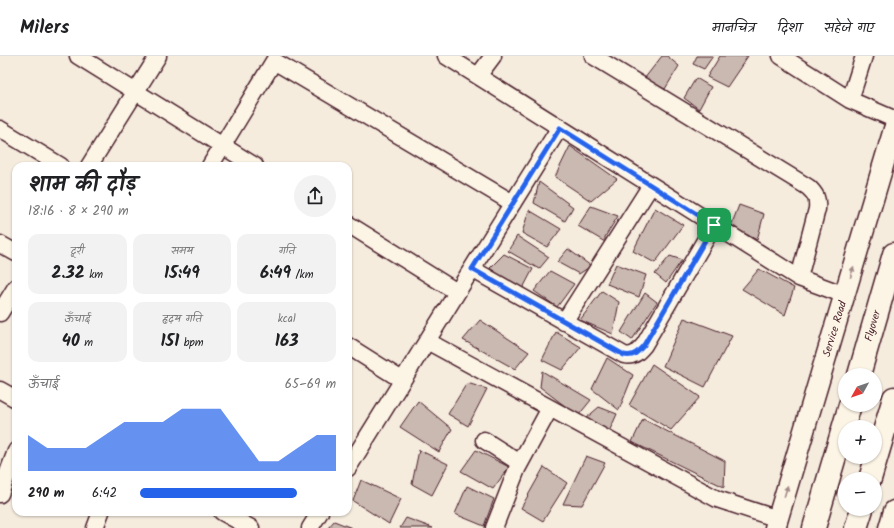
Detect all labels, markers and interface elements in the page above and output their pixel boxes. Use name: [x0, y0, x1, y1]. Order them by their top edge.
text: Milers: [20, 13, 69, 43]
text: मानचित्र: [712, 17, 755, 39]
text: दिशा: [777, 17, 802, 39]
text: सहेजे गए: [824, 17, 874, 39]
text: शाम की दौड़: [28, 168, 137, 203]
button: share: [294, 175, 336, 217]
text: 18:16 · 8 × 290 m: [28, 201, 128, 222]
pin: [697, 208, 731, 242]
icon: arrive: [703, 214, 725, 236]
text: दूरी: [71, 242, 84, 260]
text: समय: [171, 242, 193, 260]
text: गति: [278, 242, 295, 260]
text: 2.32: [52, 260, 85, 287]
text: 15:49: [164, 260, 200, 287]
text: 6:49: [260, 260, 291, 287]
text: km: [85, 266, 103, 284]
text: /km: [291, 266, 313, 284]
one-way arrow: [849, 266, 855, 278]
street label: Service Road: [818, 298, 852, 359]
street label: Flyover: [860, 307, 886, 344]
text: ऊँचाई: [64, 310, 90, 328]
text: हृदय गति: [162, 310, 202, 328]
text: kcal: [278, 310, 296, 328]
text: 40: [62, 328, 80, 355]
text: 151: [160, 328, 179, 355]
text: 163: [275, 328, 298, 355]
text: m: [80, 334, 93, 352]
text: bpm: [179, 334, 204, 352]
north arrow: [838, 368, 882, 412]
map controls: [838, 368, 882, 516]
text: ऊँचाई: [28, 374, 59, 395]
text: 65–69 m: [285, 374, 336, 395]
button: +: [838, 420, 882, 464]
button: −: [838, 472, 882, 516]
text: 290 m: [28, 483, 64, 504]
text: 6:42: [92, 483, 117, 504]
one-way arrow: [783, 484, 789, 496]

